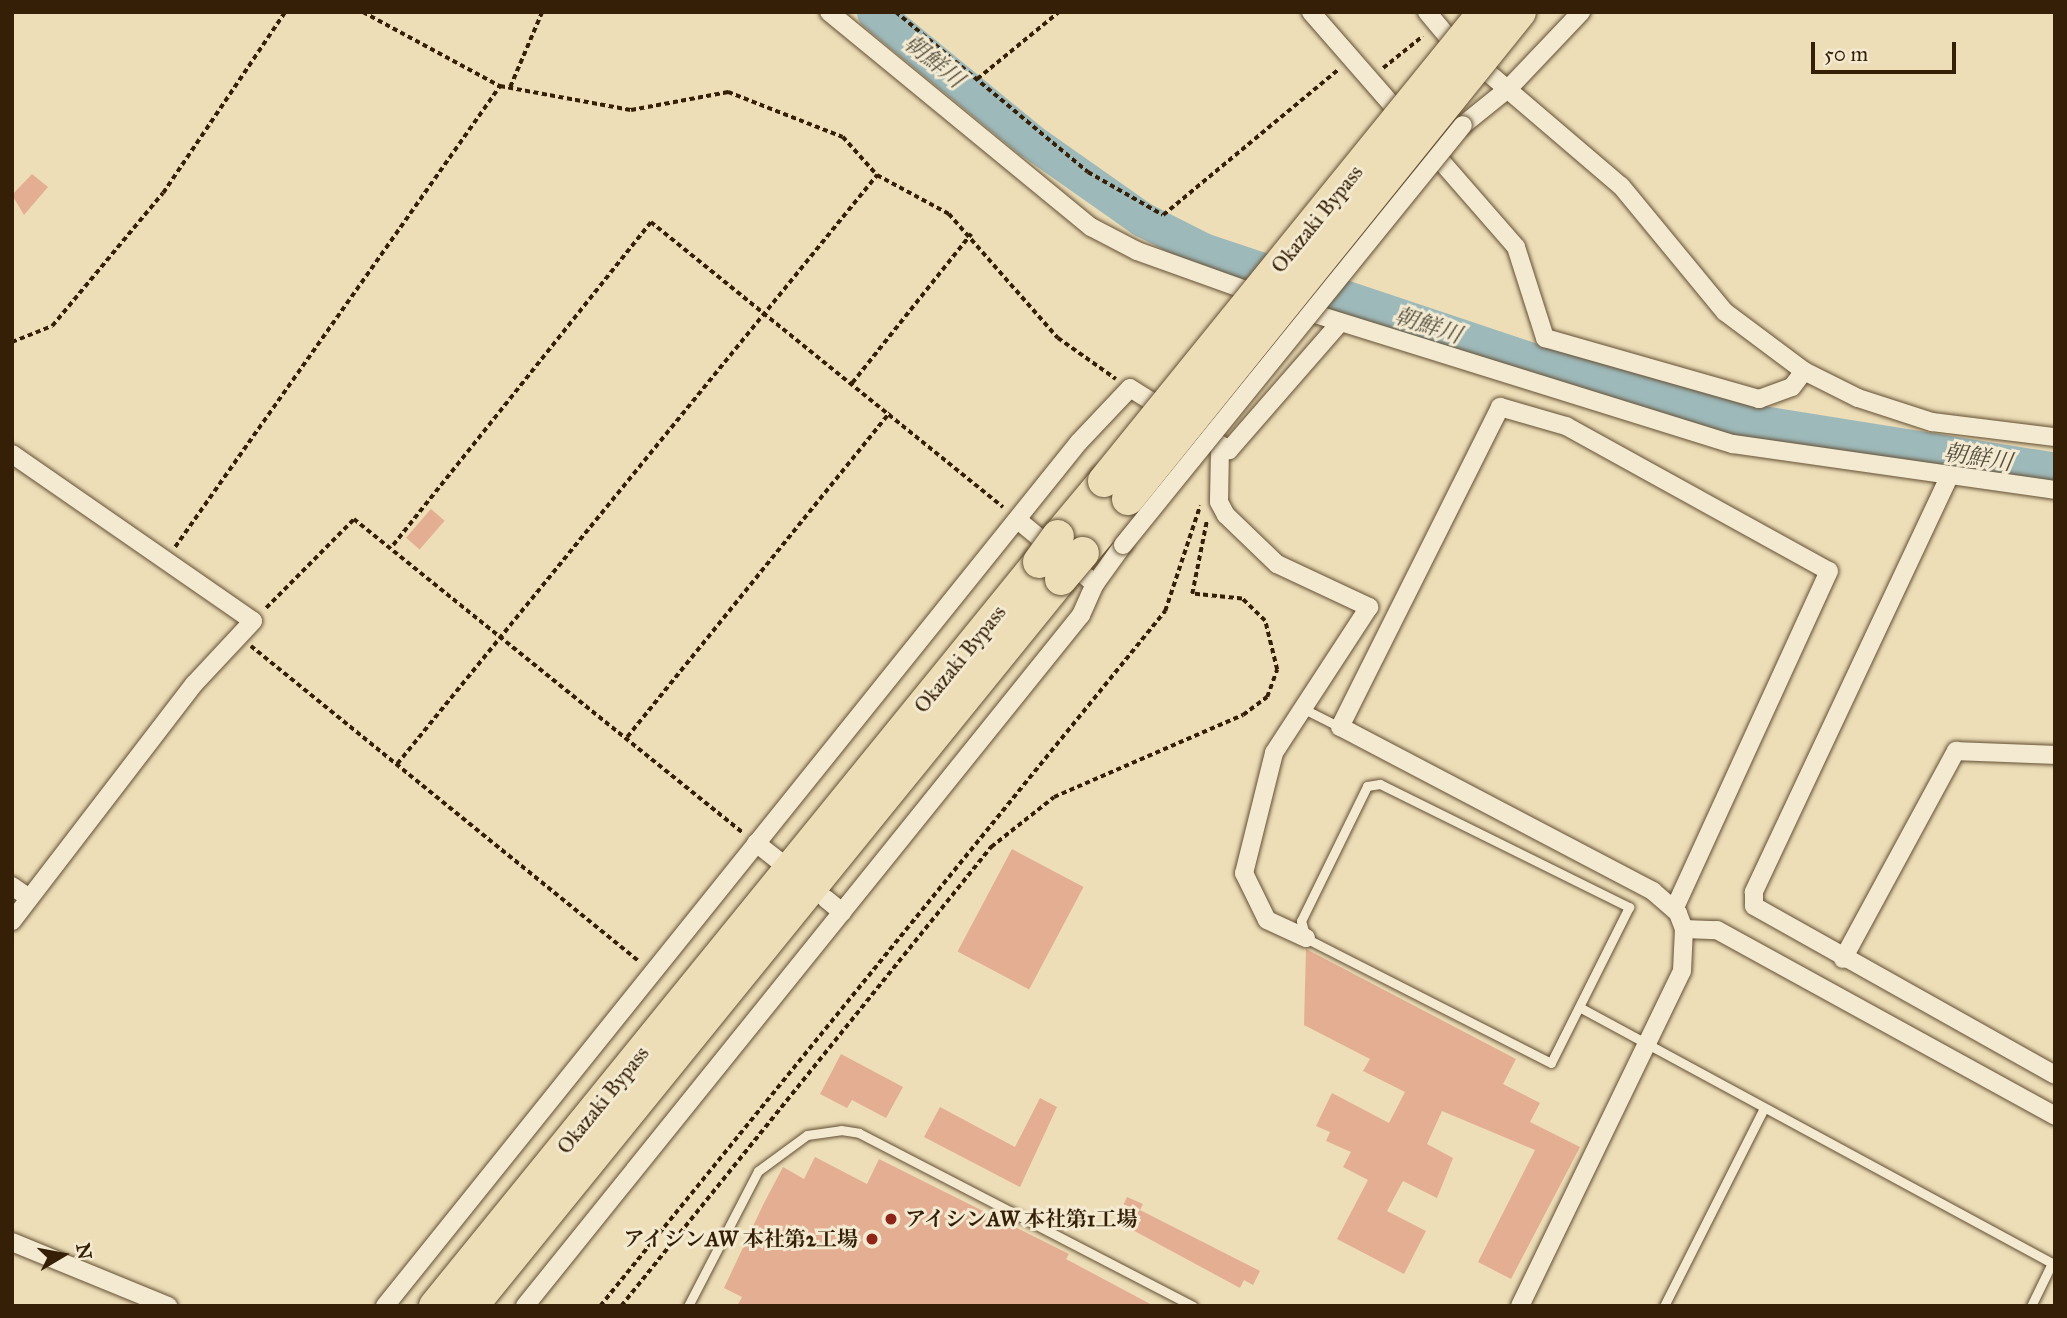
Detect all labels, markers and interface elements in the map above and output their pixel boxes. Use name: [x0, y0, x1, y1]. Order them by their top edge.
scale bar: [1815, 28, 1960, 72]
water label: 朝鮮川: [899, 29, 969, 93]
text: 50 m: [1824, 41, 1868, 67]
street label: Okazaki Bypass: [1266, 160, 1368, 278]
water label: 朝鮮川: [1391, 301, 1465, 349]
water label: 朝鮮川: [1942, 438, 2014, 476]
street label: Okazaki Bypass: [909, 600, 1011, 718]
street label: Okazaki Bypass: [552, 1041, 654, 1159]
place label: アイシンAW 本社第1工場: [905, 1206, 1140, 1232]
marker: アイシンAW 本社第1工場: [883, 1211, 899, 1227]
north arrow: [28, 1220, 98, 1290]
place label: アイシンAW 本社第2工場: [621, 1226, 858, 1252]
marker: アイシンAW 本社第2工場: [864, 1231, 880, 1247]
text: N: [71, 1241, 97, 1261]

